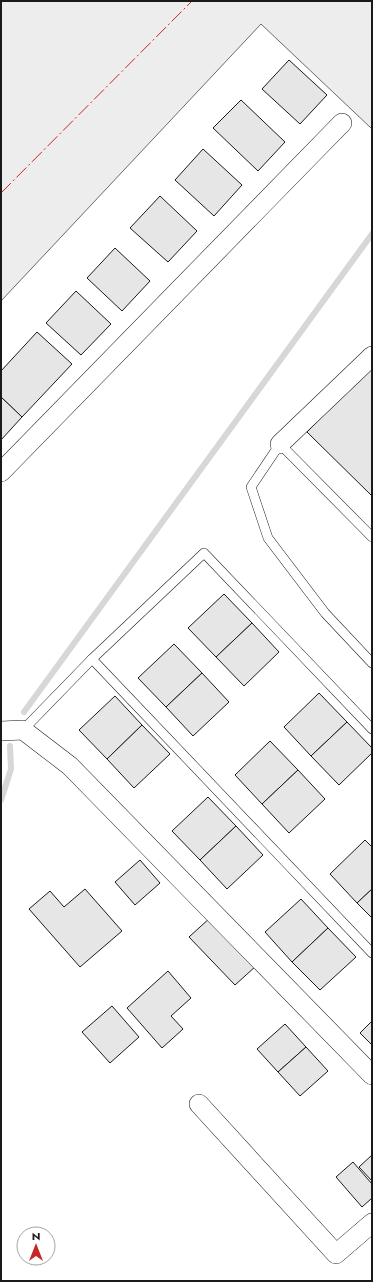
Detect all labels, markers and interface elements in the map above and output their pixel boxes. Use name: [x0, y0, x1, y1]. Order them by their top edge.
north arrow: [16, 1226, 56, 1266]
text: N: [32, 1228, 40, 1244]

